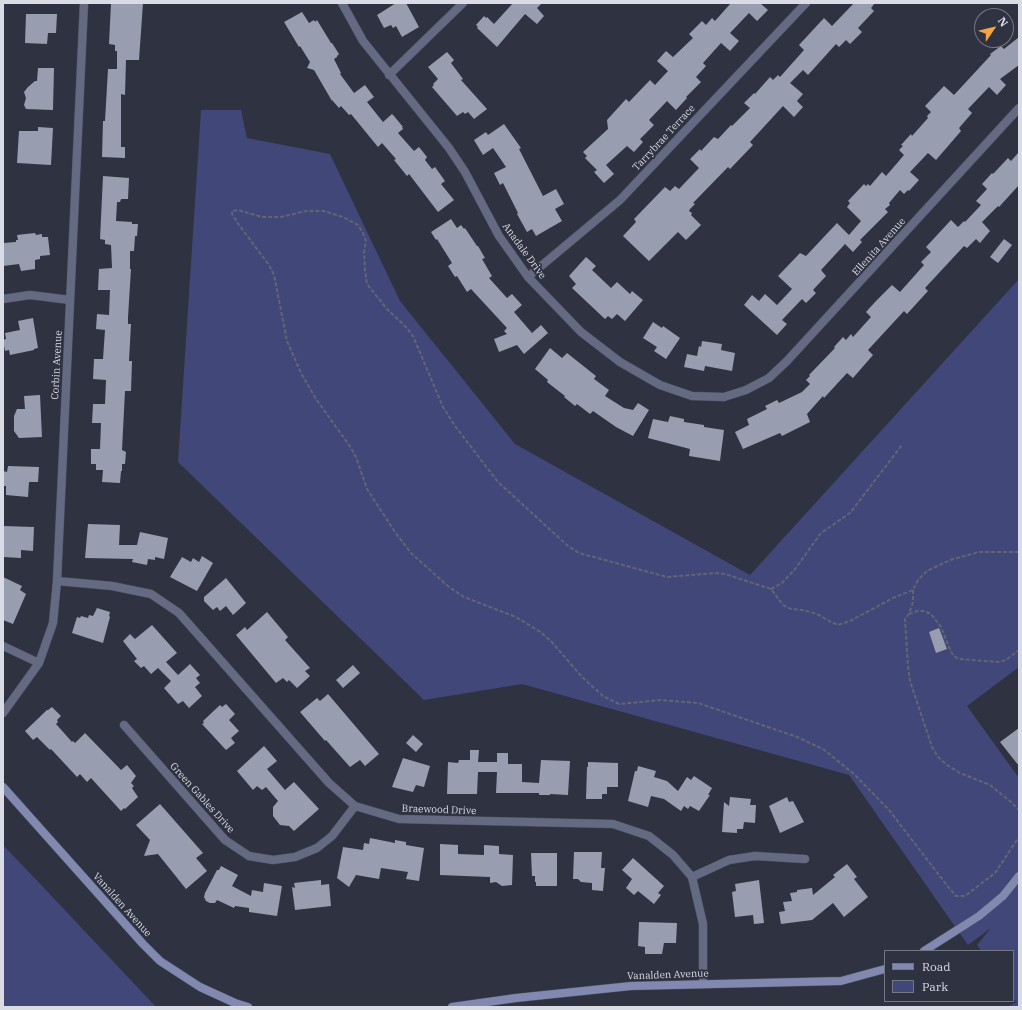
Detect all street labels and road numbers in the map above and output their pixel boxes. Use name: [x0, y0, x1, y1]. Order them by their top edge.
street label: Tarrybrae Terrace: [630, 103, 698, 173]
street label: Ellenita Avenue: [850, 216, 908, 278]
street label: Anadale Drive: [500, 221, 548, 281]
street label: Corbin Avenue: [49, 330, 65, 400]
street label: Green Gables Drive: [167, 760, 237, 836]
street label: Braewood Drive: [401, 803, 477, 817]
street label: Vanalden Avenue: [90, 871, 154, 939]
street label: Vanalden Avenue: [627, 968, 709, 982]

